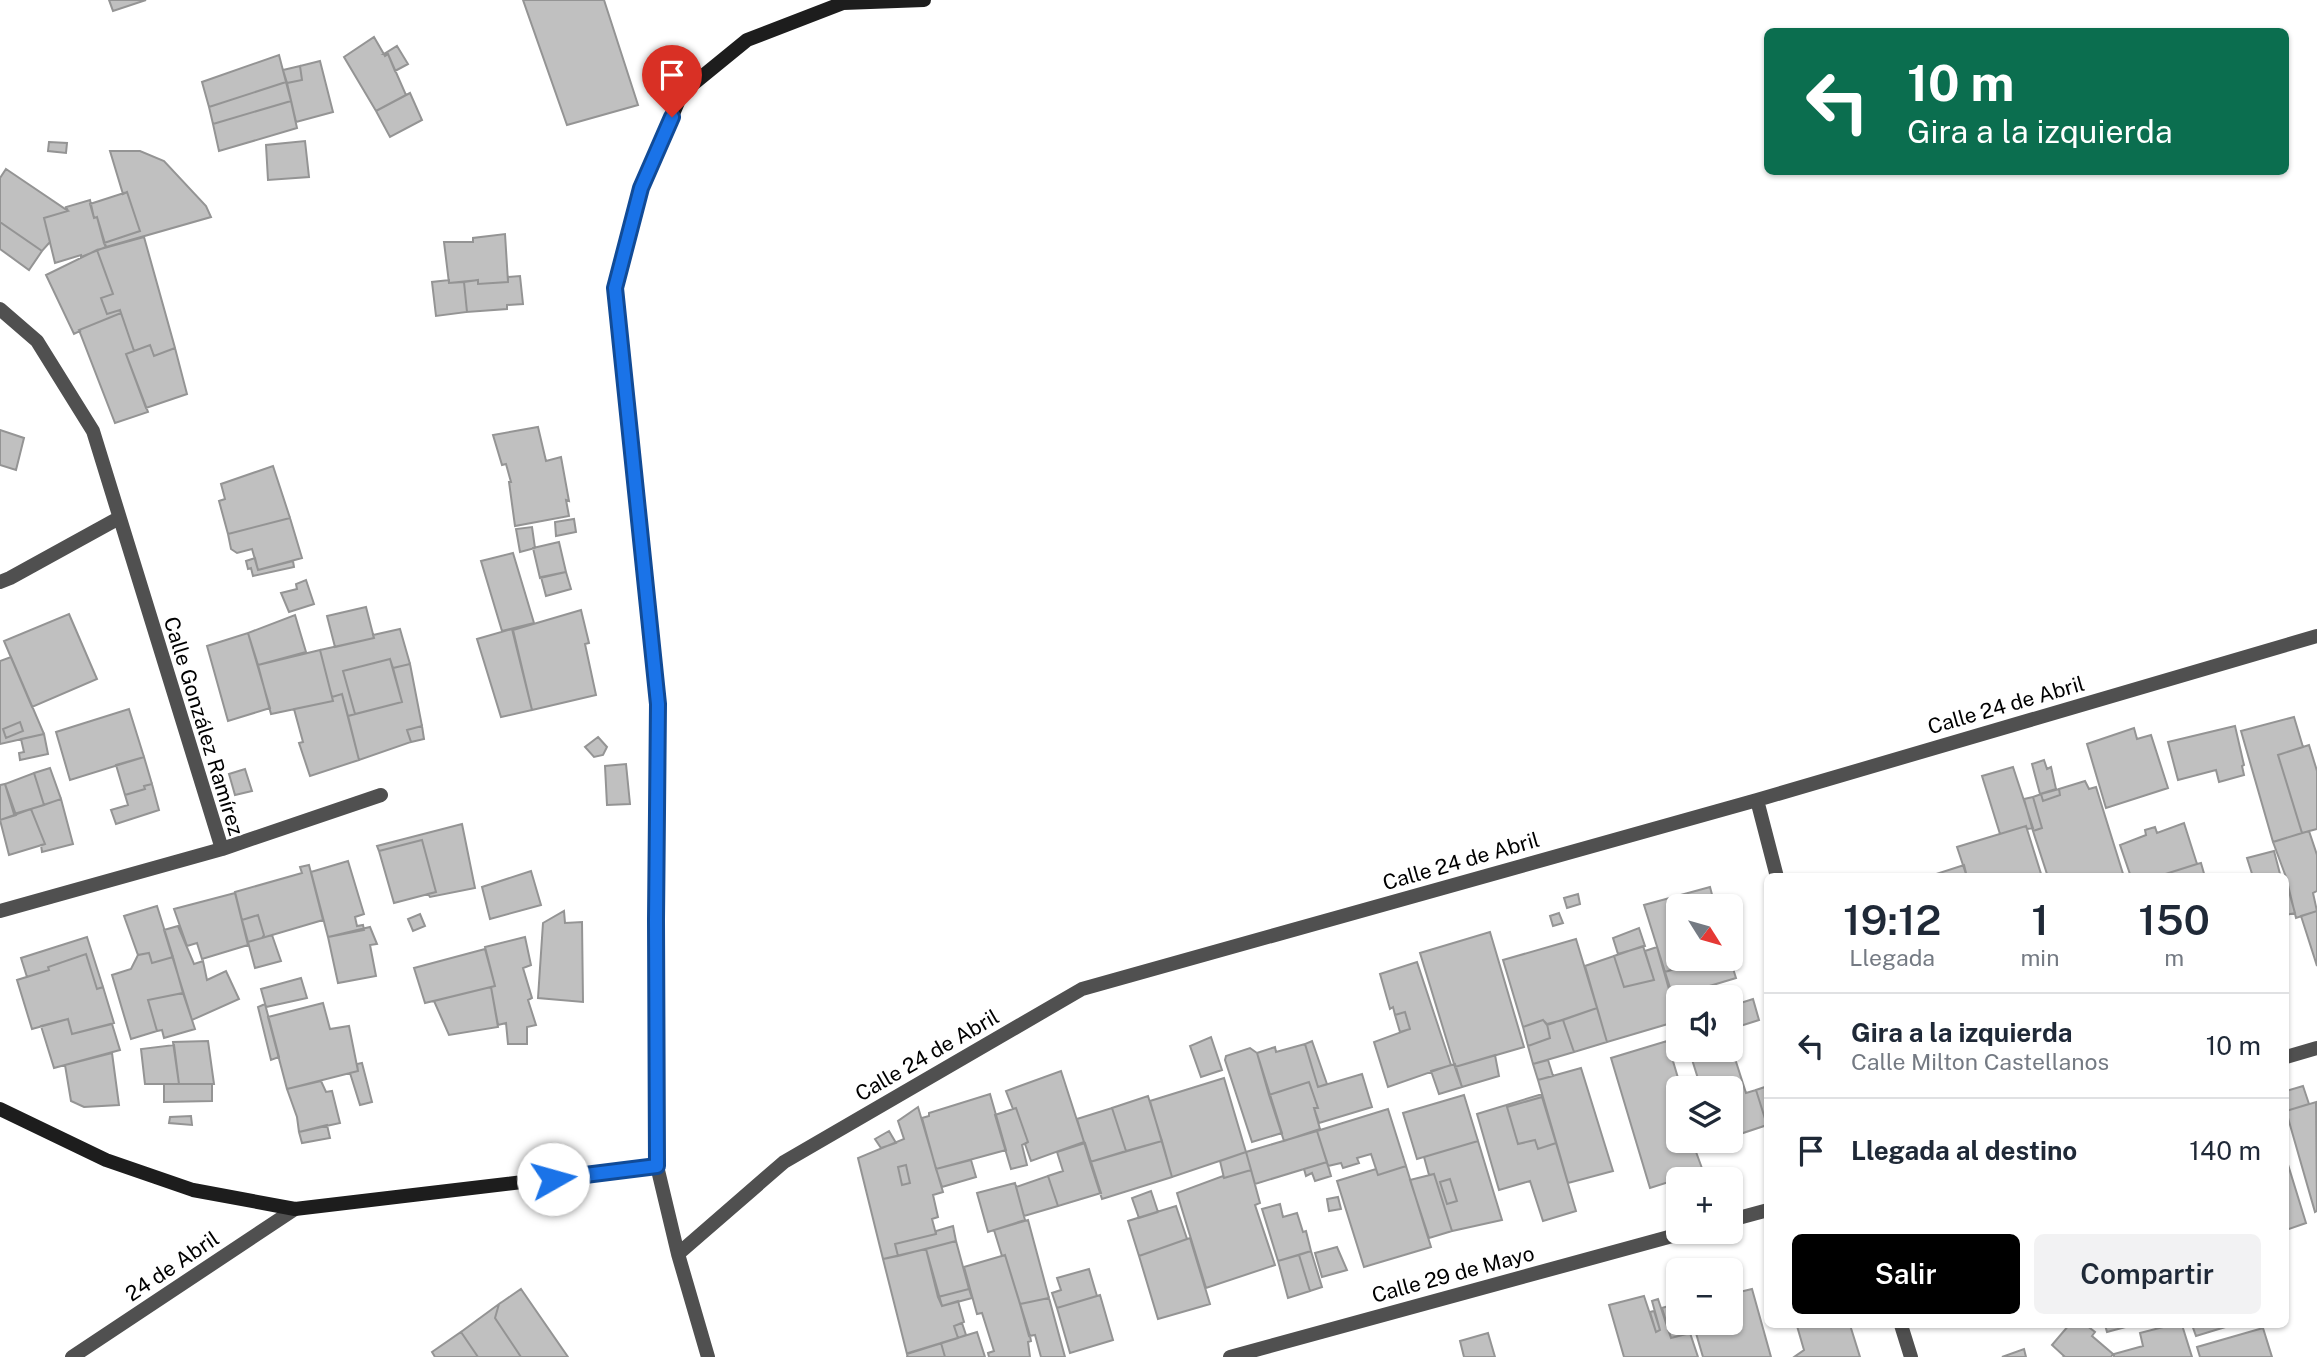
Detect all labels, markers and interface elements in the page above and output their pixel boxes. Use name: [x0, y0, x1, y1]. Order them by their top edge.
pin: [642, 45, 702, 117]
text: 10 m: [1907, 54, 2014, 112]
icon: arrive: [653, 56, 691, 94]
icon: left: [1792, 56, 1883, 147]
text: Gira a la izquierda: [1907, 113, 2173, 150]
street label: Calle González Ramírez: [159, 614, 249, 838]
street label: Calle 24 de Abril: [1925, 671, 2087, 739]
street label: Calle 24 de Abril: [1380, 827, 1542, 895]
north arrow: [1666, 894, 1743, 971]
map controls: [1666, 894, 1743, 1335]
text: 19:12: [1843, 895, 1942, 944]
text: 1: [2031, 895, 2049, 944]
text: 150: [2138, 895, 2210, 944]
text: Llegada: [1849, 944, 1935, 971]
text: min: [2020, 944, 2059, 971]
text: m: [2164, 944, 2184, 971]
button: sound: [1666, 985, 1743, 1062]
street label: Calle 24 de Abril: [851, 1004, 1003, 1106]
text: Gira a la izquierda: [1851, 1017, 2073, 1048]
icon: left: [1792, 1027, 1830, 1065]
text: 10 m: [2206, 1030, 2261, 1061]
text: Calle Milton Castellanos: [1851, 1048, 2109, 1075]
button: layers: [1666, 1076, 1743, 1153]
icon: arrive: [1792, 1132, 1830, 1170]
text: Llegada al destino: [1851, 1135, 2077, 1166]
text: 140 m: [2189, 1135, 2261, 1166]
position arrow: [516, 1142, 590, 1216]
button: +: [1666, 1167, 1743, 1244]
street label: 24 de Abril: [121, 1226, 223, 1306]
button: Salir: [1792, 1234, 2020, 1314]
button: Compartir: [2034, 1234, 2261, 1314]
street label: Calle 29 de Mayo: [1369, 1240, 1537, 1308]
button: −: [1666, 1258, 1743, 1335]

